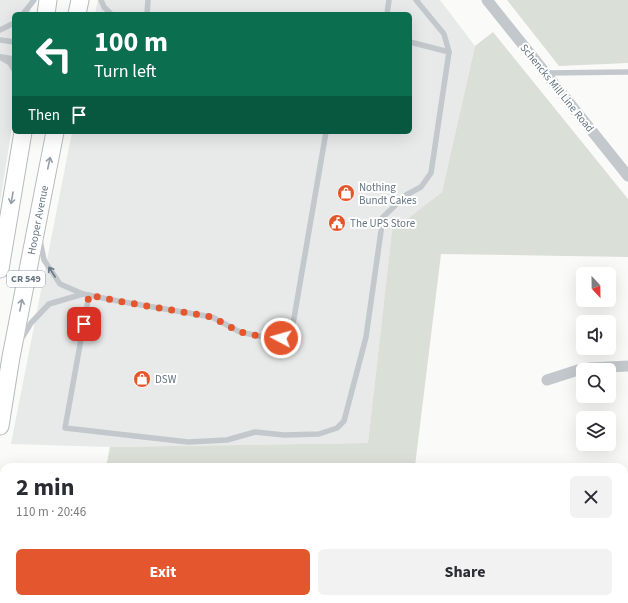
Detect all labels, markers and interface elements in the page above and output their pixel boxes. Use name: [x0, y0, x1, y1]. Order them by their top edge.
text: 100 m: [94, 22, 168, 62]
icon: left: [28, 28, 80, 80]
street label: Schencks Mill Line Road: [517, 41, 597, 135]
text: Turn left: [94, 59, 156, 84]
icon: arrive: [68, 104, 90, 126]
text: Then: [28, 105, 60, 126]
one-way arrow: [45, 157, 53, 170]
place label: Nothing Bundt Cakes: [359, 180, 417, 208]
street label: Hooper Avenue: [24, 183, 52, 256]
shop icon: Nothing Bundt Cakes: [336, 183, 356, 203]
one-way arrow: [8, 191, 16, 204]
public building icon: The UPS Store: [327, 213, 347, 233]
place label: The UPS Store: [350, 216, 416, 231]
one-way arrow: [48, 266, 56, 278]
north arrow: [576, 267, 616, 307]
map controls: [576, 267, 616, 451]
road number: CR 549: [7, 271, 45, 287]
one-way arrow: [17, 299, 25, 312]
pin: [67, 307, 101, 341]
icon: arrive: [73, 313, 95, 335]
button: sound: [576, 315, 616, 355]
position arrow: [260, 317, 302, 359]
button: search: [576, 363, 616, 403]
shop icon: DSW: [132, 369, 152, 389]
place label: DSW: [155, 372, 177, 387]
button: layers: [576, 411, 616, 451]
text: 2 min: [16, 470, 74, 505]
button: close: [570, 476, 612, 518]
text: 110 m · 20:46: [16, 503, 86, 521]
button: Exit: [16, 549, 310, 595]
button: Share: [318, 549, 612, 595]

